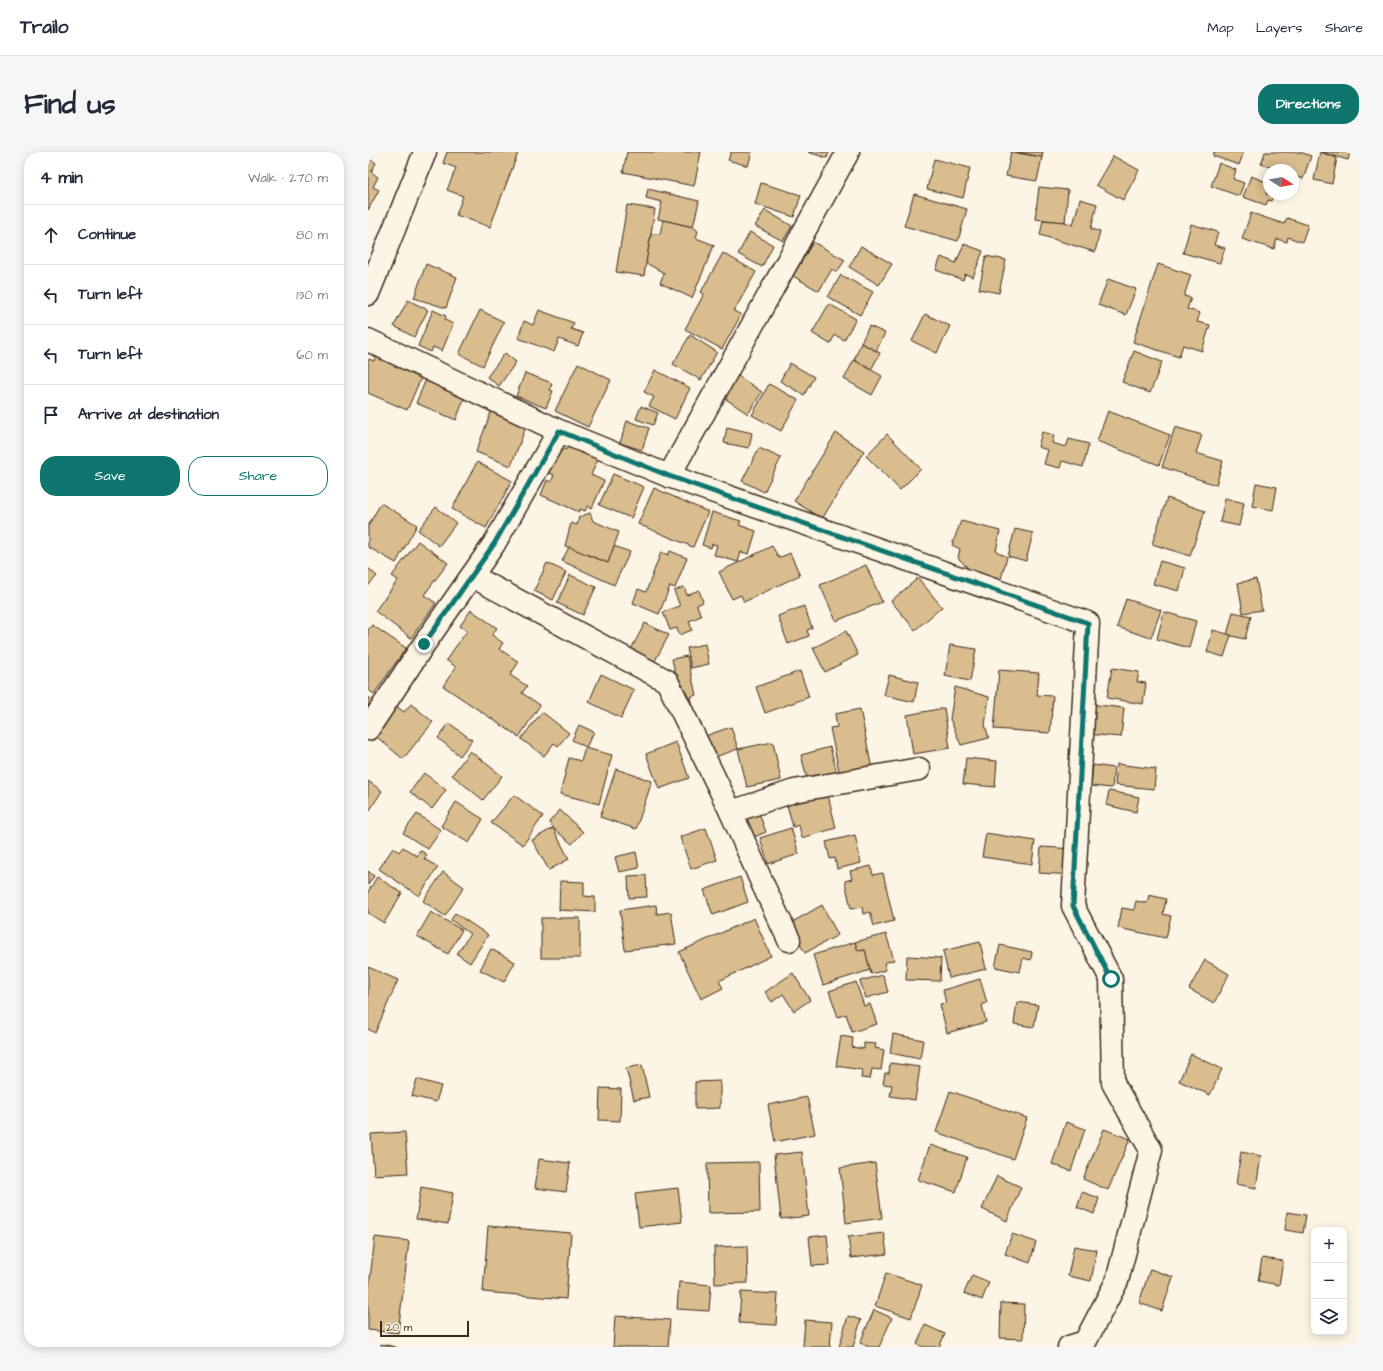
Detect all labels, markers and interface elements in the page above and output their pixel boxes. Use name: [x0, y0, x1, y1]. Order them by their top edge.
text: Trailo: [20, 14, 69, 41]
text: Map: [1207, 18, 1234, 38]
text: Layers: [1256, 18, 1303, 38]
text: Share: [1325, 18, 1363, 38]
button: Directions: [1258, 84, 1359, 124]
text: Find us: [24, 85, 115, 124]
north arrow: [1263, 164, 1299, 200]
text: 4 min: [40, 166, 83, 190]
text: Walk · 270 m: [248, 169, 328, 187]
icon: ahead: [40, 224, 62, 246]
text: Continue: [78, 224, 136, 245]
text: 80 m: [296, 226, 328, 244]
icon: left: [40, 284, 62, 306]
text: Turn left: [78, 284, 142, 305]
text: 130 m: [296, 286, 328, 304]
icon: left: [40, 344, 62, 366]
text: Turn left: [78, 344, 142, 365]
text: 60 m: [296, 346, 328, 364]
icon: arrive: [40, 404, 62, 426]
text: Arrive at destination: [78, 404, 219, 425]
button: Save: [40, 456, 180, 496]
button: Share: [188, 456, 328, 496]
route end: [415, 635, 433, 653]
route start: [1102, 970, 1120, 988]
map controls: [1311, 1227, 1347, 1335]
button: +: [1311, 1227, 1347, 1263]
button: −: [1311, 1263, 1347, 1299]
button: layers: [1311, 1299, 1347, 1335]
scale bar: [380, 1319, 469, 1338]
text: 20 m: [386, 1320, 412, 1335]

